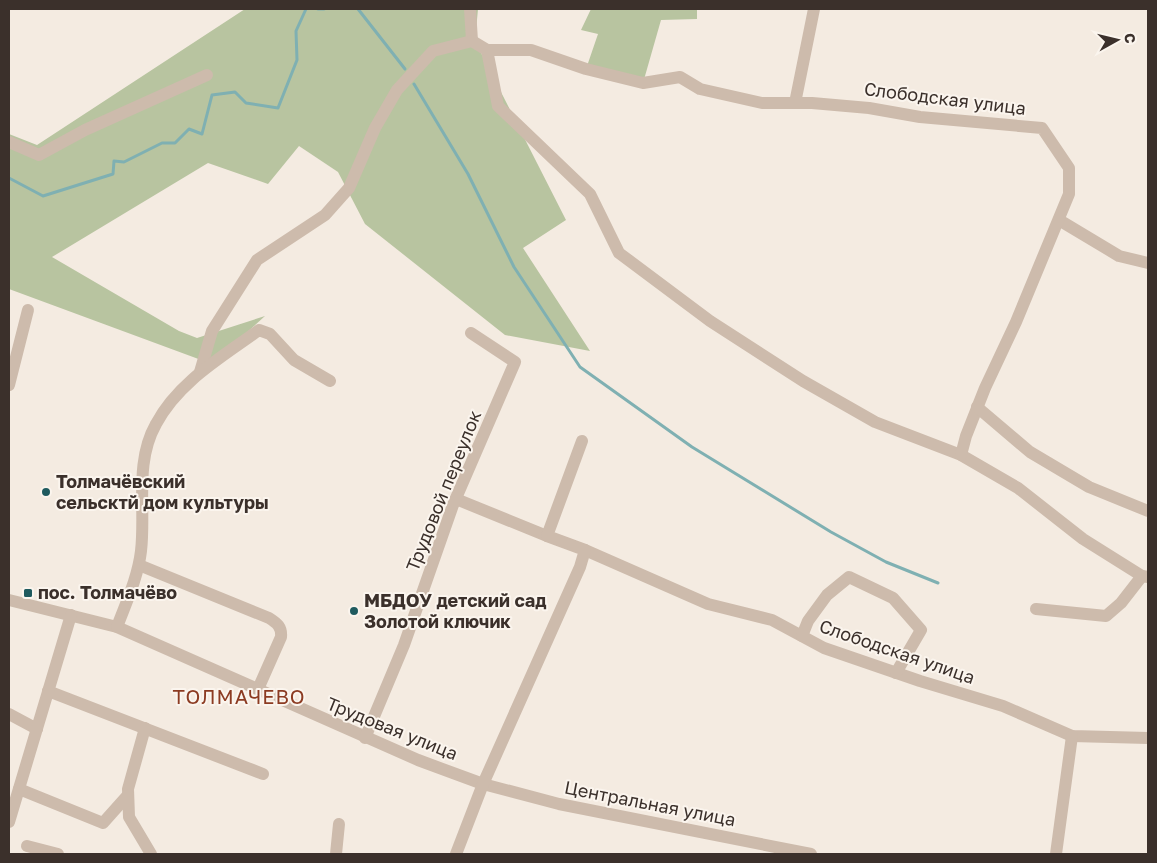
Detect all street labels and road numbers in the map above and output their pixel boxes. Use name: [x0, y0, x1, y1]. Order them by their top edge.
street label: Слободская улица: [863, 77, 1027, 119]
street label: Трудовой переулок: [401, 407, 485, 574]
street label: Слободская улица: [817, 614, 978, 688]
street label: Трудовая улица: [324, 692, 461, 764]
street label: Центральная улица: [563, 776, 738, 830]

